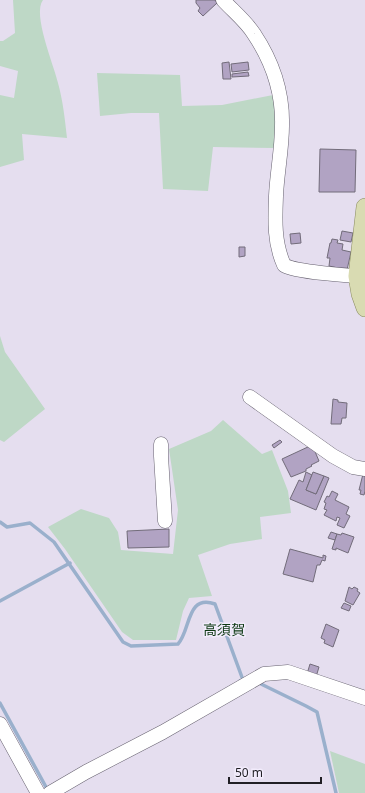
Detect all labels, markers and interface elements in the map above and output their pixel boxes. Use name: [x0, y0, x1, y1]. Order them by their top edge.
district label: 高須賀: [203, 620, 245, 639]
scale bar: [229, 759, 321, 785]
text: 50 m: [235, 764, 263, 781]

